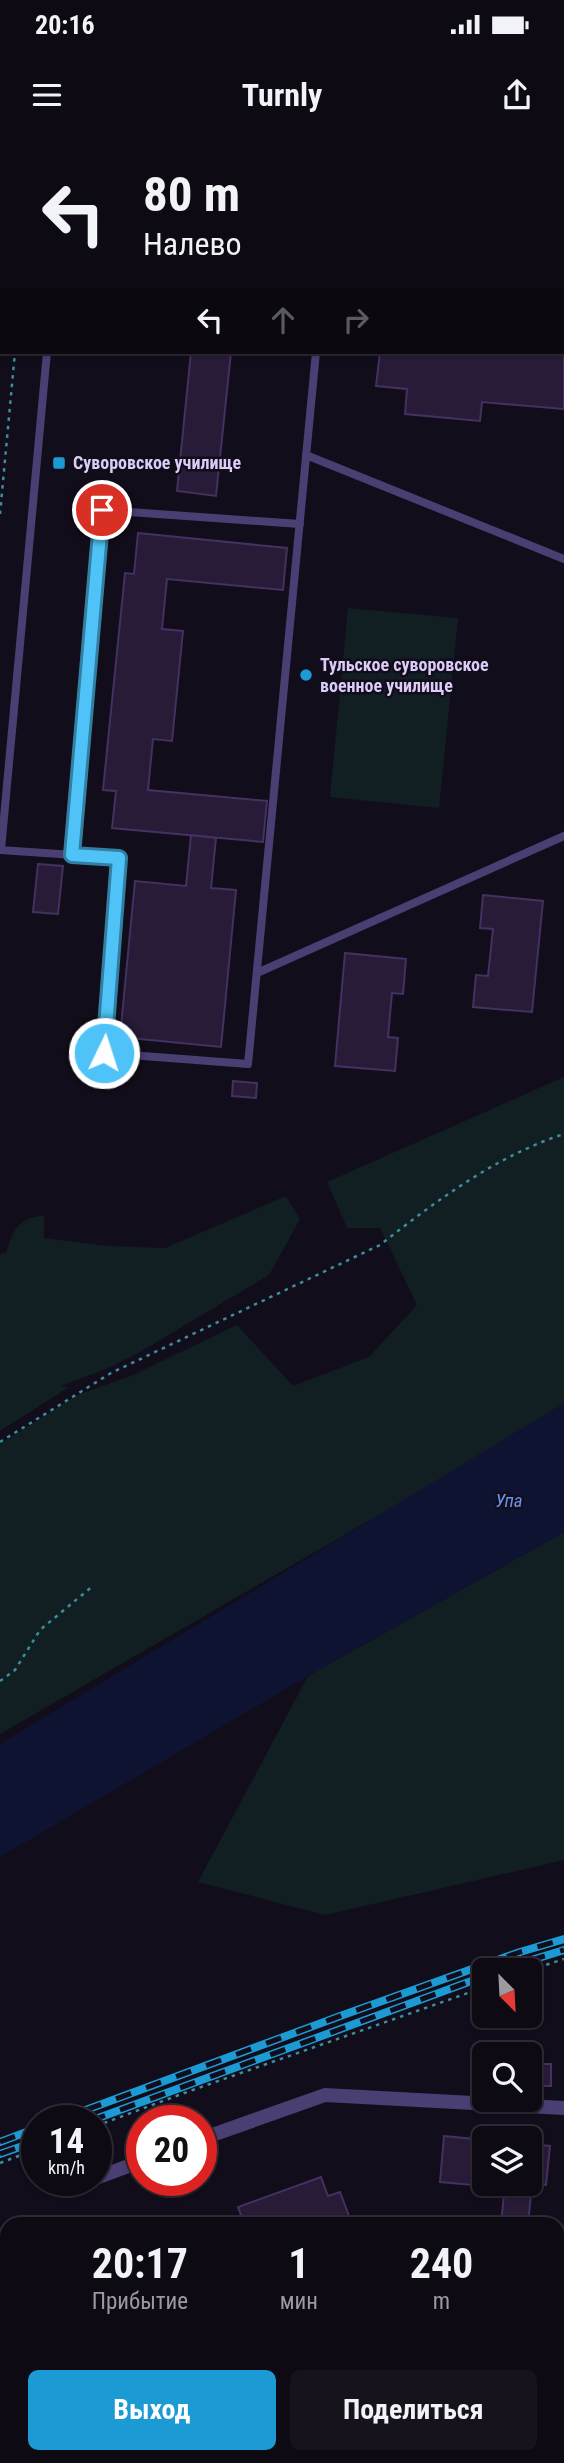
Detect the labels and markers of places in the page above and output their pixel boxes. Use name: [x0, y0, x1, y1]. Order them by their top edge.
place label: Суворовское училище: [73, 452, 242, 473]
marker: Суворовское училище: [51, 455, 67, 471]
pin: [72, 480, 132, 540]
place label: Тульское суворовское военное училище: [320, 654, 489, 696]
marker: Тульское суворовское военное училище: [298, 667, 314, 683]

